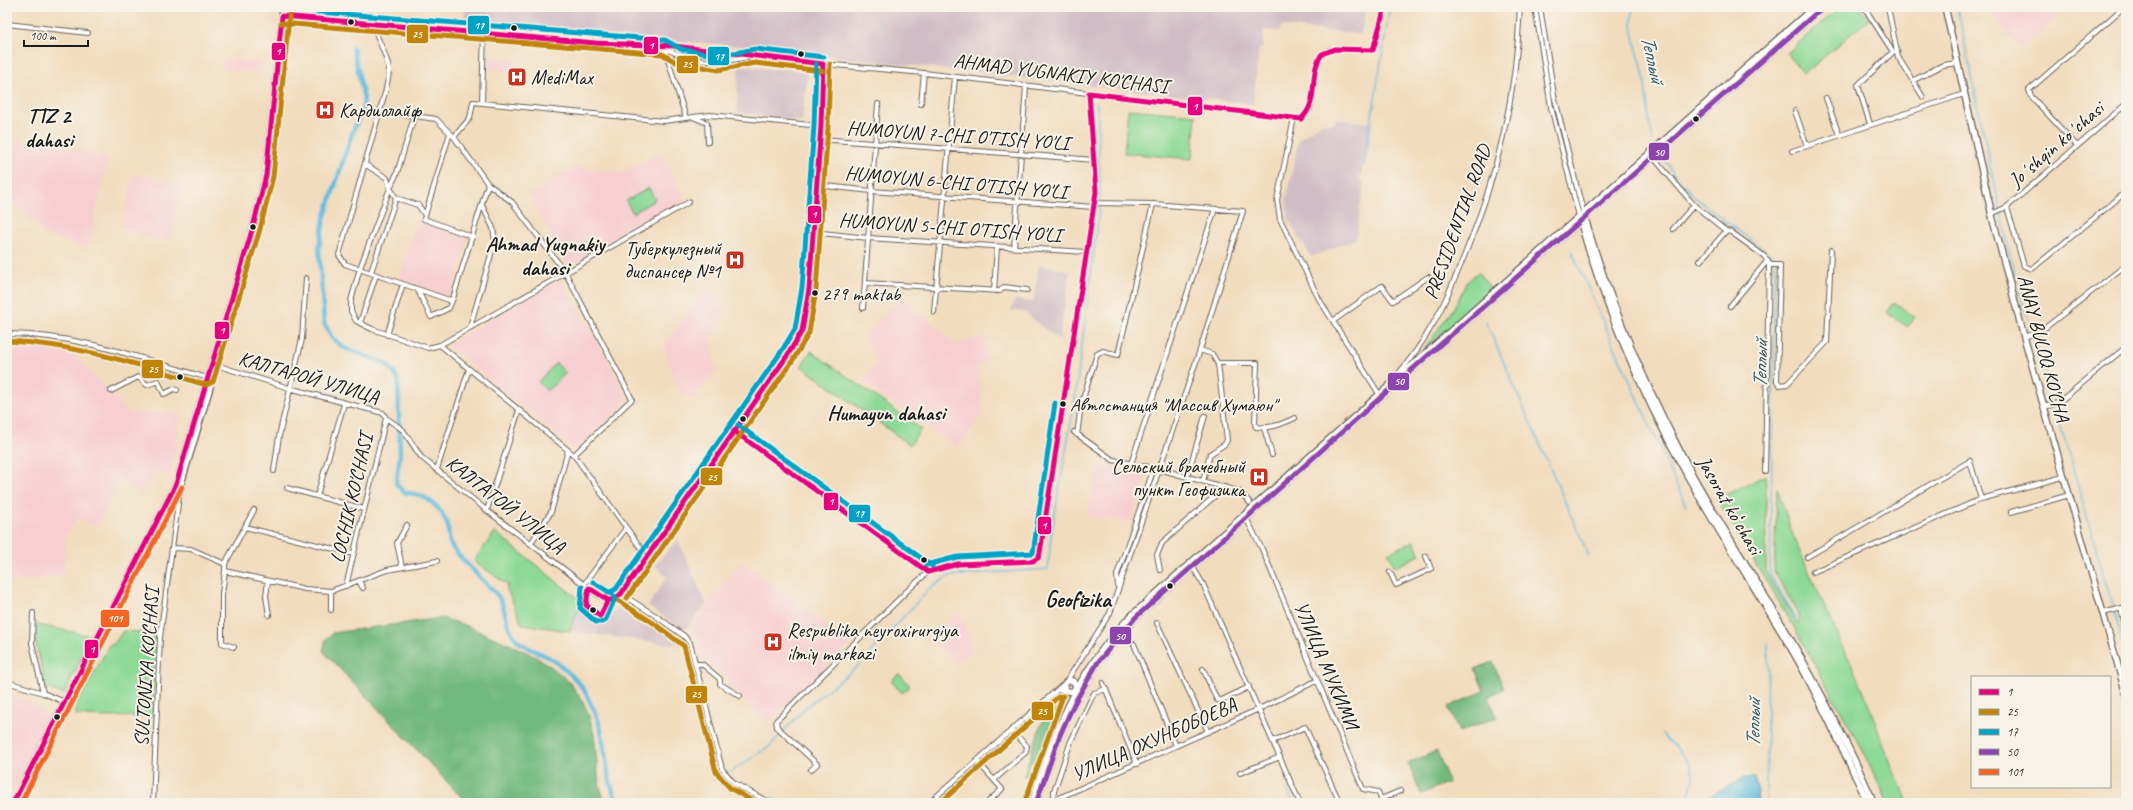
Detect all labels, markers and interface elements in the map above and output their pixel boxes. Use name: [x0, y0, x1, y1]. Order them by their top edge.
line badge: 17: [467, 15, 490, 35]
unlabelled marker: [346, 17, 356, 27]
text: 17: [474, 18, 485, 32]
scale bar: [24, 22, 88, 48]
unlabelled marker: [509, 23, 519, 33]
line badge: 25: [406, 24, 429, 44]
text: 25: [412, 27, 423, 41]
text: 100 m: [30, 28, 57, 44]
water label: Теплый: [1635, 32, 1672, 90]
line badge: 1: [643, 36, 659, 55]
text: 1: [649, 38, 655, 52]
line badge: 1: [271, 42, 286, 61]
text: 1: [276, 44, 282, 58]
line badge: 17: [707, 46, 730, 66]
street label: AHMAD YUGNAKIY KO'CHASI: [952, 48, 1173, 100]
text: 17: [714, 49, 725, 63]
unlabelled marker: [796, 49, 806, 59]
line badge: 25: [676, 55, 699, 74]
text: 25: [682, 57, 693, 71]
place label: MediMax: [531, 65, 595, 90]
hospital icon: MediMax: [506, 66, 528, 88]
street label: Joʼshqin koʼchasi: [2003, 95, 2111, 193]
line badge: 1: [1187, 96, 1203, 116]
place label: Кардиолайф: [339, 98, 423, 123]
hospital icon: Кардиолайф: [314, 99, 336, 121]
text: 1: [1193, 99, 1199, 113]
district label: TTZ 2 dahasi: [25, 103, 76, 153]
unlabelled marker: [1691, 114, 1701, 124]
street label: HUMOYUN 7-CHI O'TISH YO'LI: [846, 115, 1075, 156]
street label: PRESIDENTIAL ROAD: [1418, 139, 1498, 303]
line badge: 50: [1648, 142, 1670, 161]
text: 50: [1654, 145, 1665, 159]
street label: HUMOYUN 6-CHI O'TISH YO'LI: [844, 160, 1073, 205]
line badge: 1: [807, 205, 822, 224]
text: 1: [812, 207, 818, 221]
street label: HUMOYUN 5-CHI O'TISH YO'LI: [838, 207, 1067, 248]
unlabelled marker: [248, 222, 258, 232]
district label: Ahmad Yugnakiy dahasi: [486, 231, 606, 281]
place label: Туберкулезный диспансер №1: [624, 236, 723, 284]
hospital icon: Туберкулезный диспансер №1: [724, 249, 746, 271]
street label: ANAY BULOQ KO'CHA: [2012, 272, 2075, 425]
place label: 279 maktab: [822, 282, 902, 306]
marker: 279 maktab: [810, 288, 820, 298]
line badge: 1: [214, 321, 230, 340]
text: 1: [220, 323, 226, 337]
water label: Теплый: [1747, 335, 1773, 388]
street label: КАЛТАРОЙ УЛИЦА: [236, 345, 383, 410]
line badge: 25: [141, 359, 164, 379]
text: 25: [148, 362, 159, 376]
unlabelled marker: [175, 372, 185, 382]
line badge: 50: [1387, 372, 1410, 391]
text: 50: [1394, 374, 1405, 388]
place label: Автостанция "Массив Хумаюн": [1070, 393, 1280, 417]
marker: Автостанция "Массив Хумаюн": [1058, 399, 1068, 409]
district label: Humayun dahasi: [827, 400, 948, 427]
unlabelled marker: [738, 414, 748, 424]
street label: LOCHIK KO'CHASI: [324, 427, 379, 565]
street label: КАЛТАТОЙ УЛИЦА: [441, 450, 571, 559]
street label: Jasorat koʻchasi: [1691, 451, 1769, 561]
place label: Сельский врачебный пункт Геофизика: [1112, 454, 1247, 502]
hospital icon: Сельский врачебный пункт Геофизика: [1248, 466, 1270, 488]
line badge: 25: [700, 467, 723, 486]
text: 25: [707, 470, 718, 484]
line badge: 1: [823, 492, 839, 511]
text: 1: [829, 494, 835, 508]
line badge: 17: [848, 504, 871, 523]
text: 17: [854, 506, 865, 520]
line badge: 1: [1037, 516, 1052, 535]
text: 1: [1042, 518, 1048, 532]
unlabelled marker: [919, 555, 929, 565]
unlabelled marker: [1165, 581, 1175, 591]
street label: SULTONIYA KO'CHASI: [128, 583, 165, 747]
district label: Geofizika: [1045, 586, 1113, 614]
street label: УЛИЦА МУКИМИ: [1289, 598, 1366, 735]
unlabelled marker: [588, 605, 598, 615]
line badge: 101: [100, 609, 130, 628]
text: 101: [108, 611, 123, 625]
place label: Respublika neyroxirurgiya ilmiy markazi: [787, 618, 959, 666]
line badge: 50: [1109, 626, 1132, 645]
text: 50: [1115, 629, 1126, 643]
hospital icon: Respublika neyroxirurgiya ilmiy markazi: [762, 631, 784, 653]
line badge: 1: [84, 639, 99, 659]
text: 1: [90, 642, 96, 656]
legend: [1971, 676, 2111, 788]
text: 1: [2007, 684, 2013, 700]
line badge: 25: [685, 685, 708, 704]
text: 25: [691, 687, 702, 701]
street label: УЛИЦА ОХУНБОБОЕВА: [1068, 692, 1241, 787]
water label: Теплый: [1740, 694, 1766, 747]
line badge: 25: [1031, 701, 1054, 721]
text: 25: [1037, 704, 1048, 718]
text: 25: [2007, 704, 2018, 720]
unlabelled marker: [52, 712, 62, 722]
text: 17: [2007, 724, 2018, 740]
text: 50: [2007, 744, 2019, 760]
text: 101: [2007, 764, 2024, 780]

